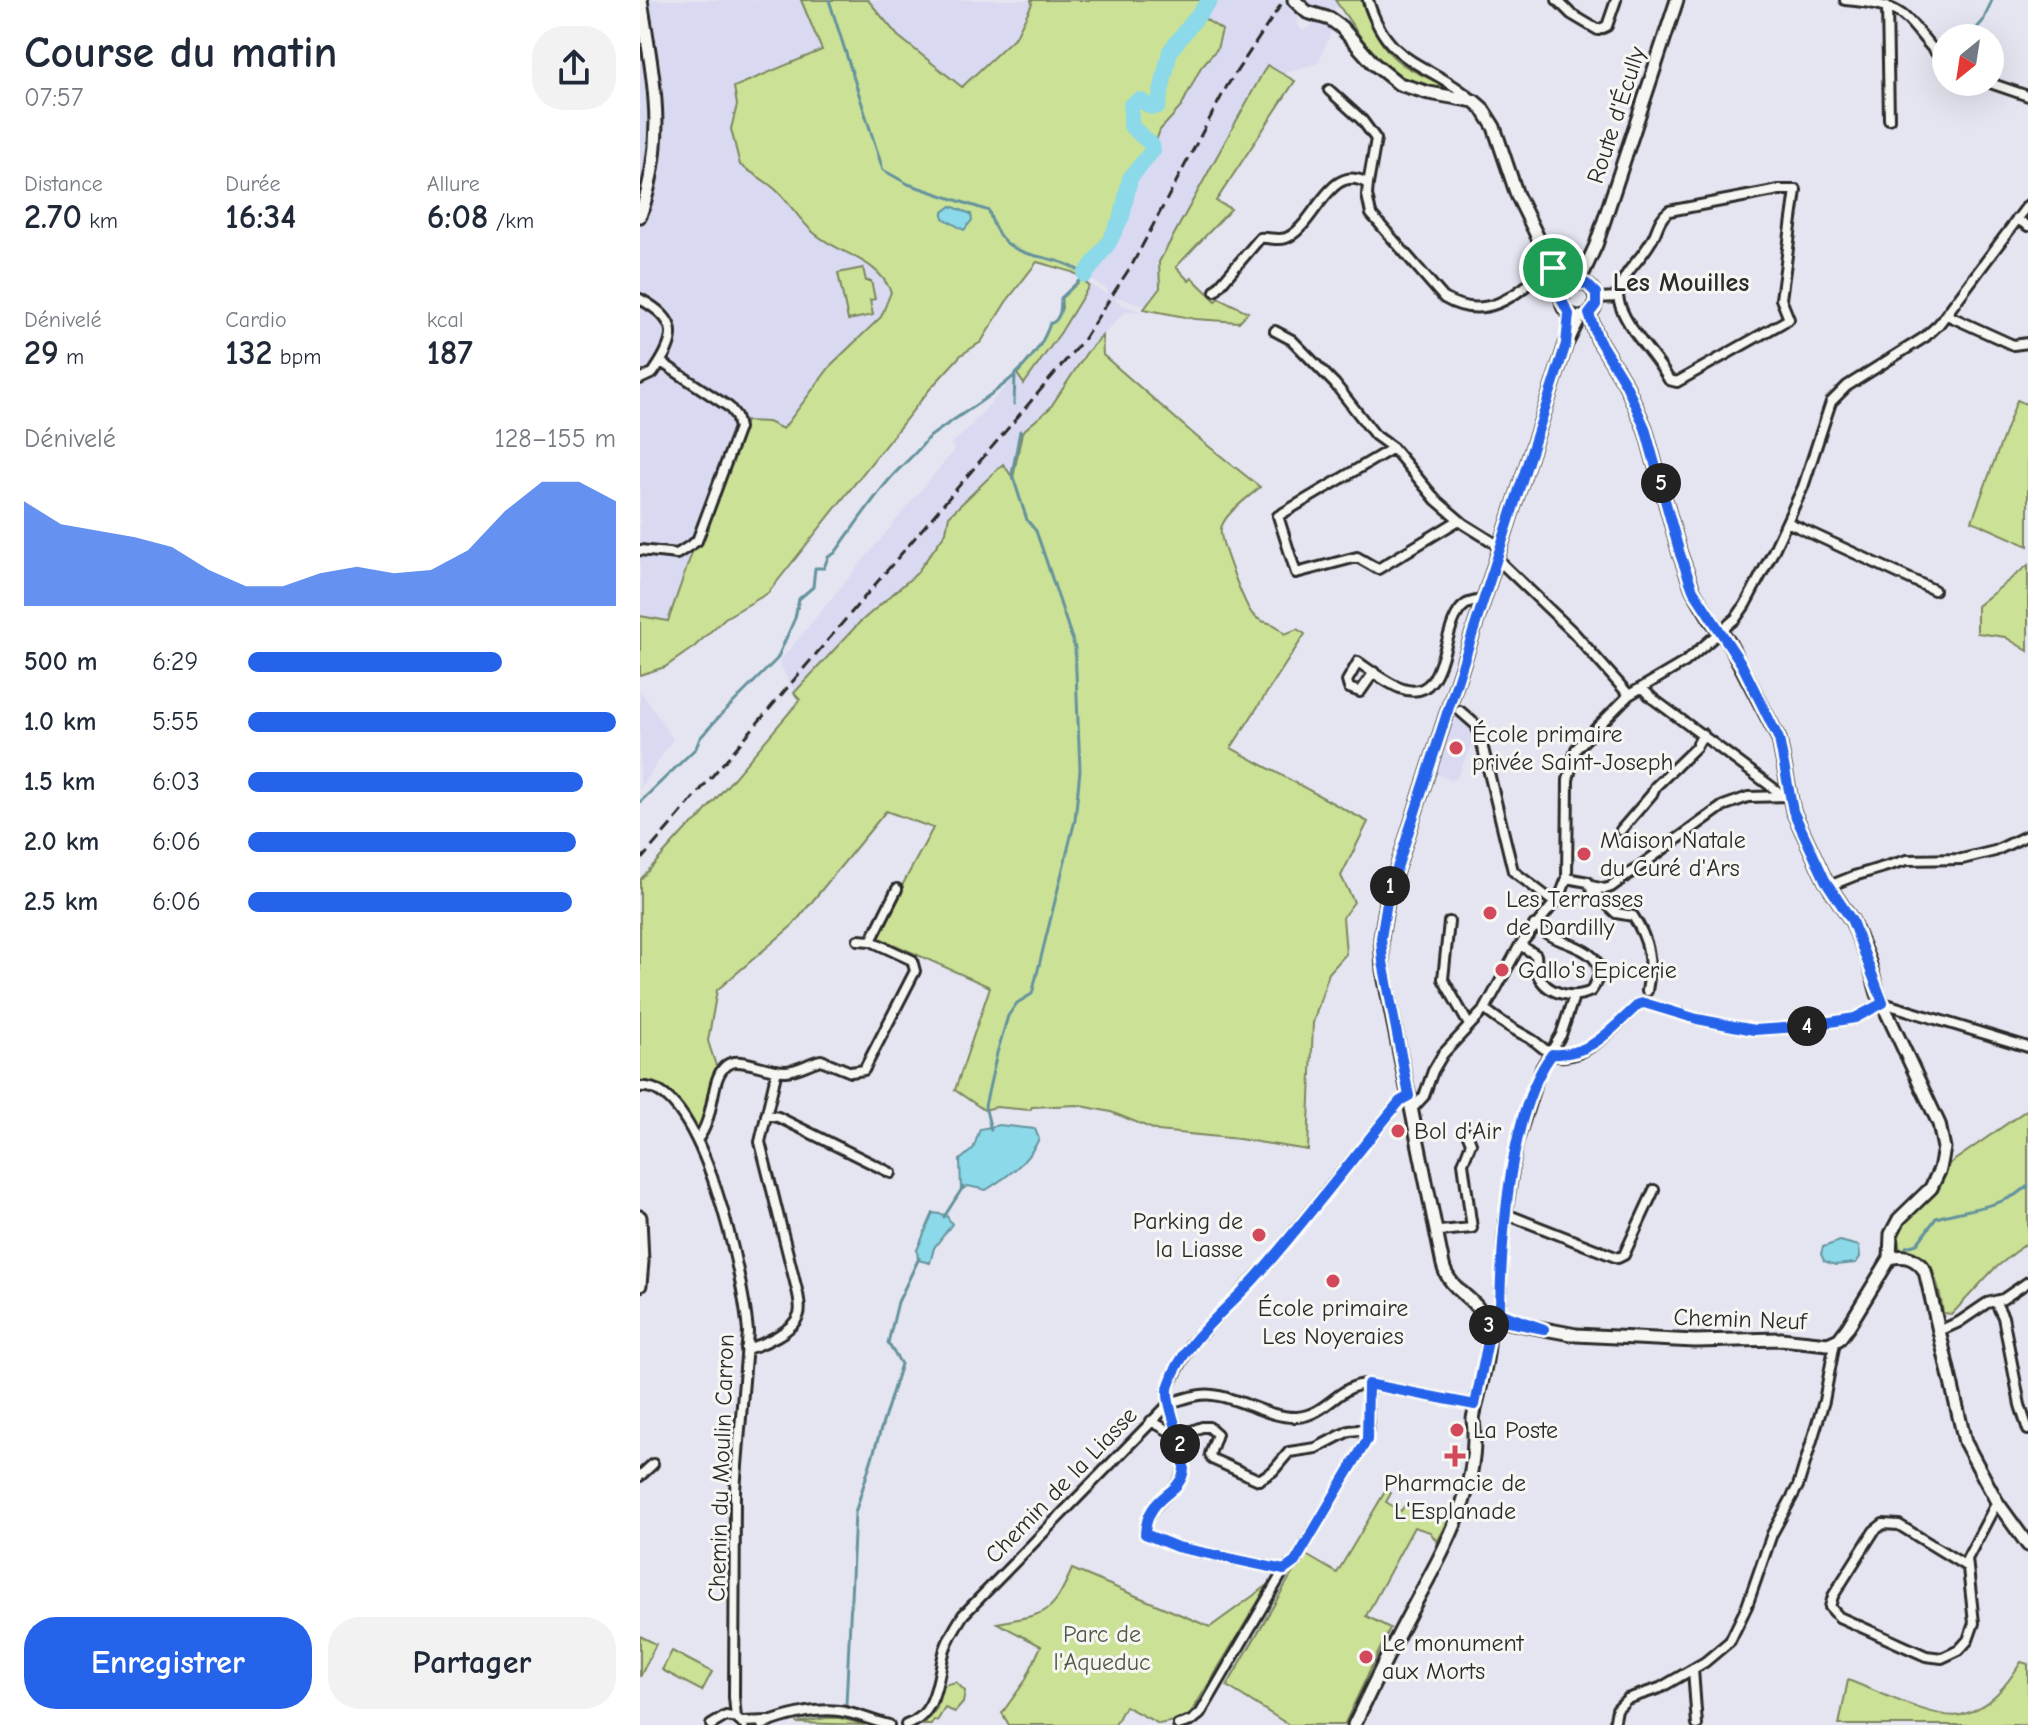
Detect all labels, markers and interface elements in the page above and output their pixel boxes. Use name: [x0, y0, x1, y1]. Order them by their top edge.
north arrow: [1932, 24, 2004, 96]
map controls: [1932, 24, 2004, 96]
button: share: [532, 26, 616, 110]
text: Course du matin: [24, 27, 338, 78]
street label: Route d'Écully: [1581, 43, 1651, 187]
text: 07:57: [24, 83, 83, 113]
text: Distance: [24, 171, 103, 197]
text: Durée: [225, 171, 281, 197]
text: Allure: [427, 171, 480, 197]
text: 2.70: [24, 197, 82, 237]
text: 16:34: [225, 197, 296, 237]
text: 6:08: [427, 197, 488, 237]
text: km: [82, 208, 118, 234]
text: /km: [488, 208, 534, 234]
pin: [1519, 234, 1587, 302]
icon: arrive: [1531, 246, 1575, 290]
district label: Les Mouilles: [1613, 268, 1749, 298]
text: Dénivelé: [24, 307, 102, 333]
text: Cardio: [225, 307, 287, 333]
text: kcal: [427, 307, 464, 333]
text: 29: [24, 333, 59, 373]
text: 132: [225, 333, 272, 373]
text: 187: [427, 333, 473, 373]
text: m: [59, 344, 84, 370]
text: bpm: [272, 344, 321, 370]
text: Dénivelé: [24, 424, 116, 454]
text: 128–155 m: [494, 424, 616, 454]
pin: 5: [1641, 463, 1681, 503]
text: 5: [1655, 470, 1667, 496]
text: 500 m: [24, 647, 98, 677]
text: 6:29: [152, 647, 198, 677]
text: 1.0 km: [24, 707, 96, 737]
text: 5:55: [152, 707, 199, 737]
place label: École primaire privée Saint-Joseph: [1472, 720, 1673, 776]
marker: École primaire privée Saint-Joseph: [1447, 739, 1465, 757]
text: 1.5 km: [24, 767, 95, 797]
text: 6:03: [152, 767, 200, 797]
place label: Maison Natale du Curé d'Ars: [1600, 826, 1746, 882]
text: 2.0 km: [24, 827, 99, 857]
text: 6:06: [152, 827, 201, 857]
marker: Maison Natale du Curé d'Ars: [1575, 845, 1593, 863]
pin: 1: [1370, 866, 1410, 906]
text: 1: [1386, 873, 1394, 899]
place label: Les Terrasses de Dardilly: [1506, 885, 1643, 941]
text: 2.5 km: [24, 887, 98, 917]
text: 6:06: [152, 887, 201, 917]
marker: Les Terrasses de Dardilly: [1481, 904, 1499, 922]
place label: Gallo's Epicerie: [1518, 956, 1677, 984]
marker: Gallo's Epicerie: [1493, 961, 1511, 979]
pin: 4: [1787, 1006, 1827, 1046]
text: 4: [1802, 1013, 1812, 1039]
place label: Bol d'Air: [1414, 1117, 1502, 1145]
marker: Bol d'Air: [1389, 1122, 1407, 1140]
place label: Parking de la Liasse: [1133, 1207, 1243, 1263]
marker: Parking de la Liasse: [1250, 1226, 1268, 1244]
marker: École primaire Les Noyeraies: [1324, 1272, 1342, 1290]
place label: École primaire Les Noyeraies: [1258, 1294, 1408, 1350]
street label: Chemin Neuf: [1673, 1303, 1808, 1335]
pin: 3: [1469, 1305, 1509, 1345]
text: 3: [1484, 1312, 1494, 1338]
street label: Chemin du Moulin Carron: [702, 1334, 740, 1602]
street label: Chemin de la Liasse: [979, 1401, 1143, 1569]
place label: La Poste: [1473, 1416, 1558, 1444]
marker: La Poste: [1448, 1421, 1466, 1439]
pin: 2: [1160, 1424, 1200, 1464]
text: 2: [1175, 1431, 1185, 1457]
marker: Pharmacie de L'Esplanade: [1446, 1447, 1464, 1465]
place label: Pharmacie de L'Esplanade: [1384, 1469, 1526, 1525]
button: Enregistrer: [24, 1617, 312, 1709]
button: Partager: [328, 1617, 616, 1709]
park label: Parc de l'Aqueduc: [1053, 1620, 1151, 1676]
place label: Le monument aux Morts: [1382, 1629, 1525, 1685]
marker: Le monument aux Morts: [1357, 1648, 1375, 1666]

